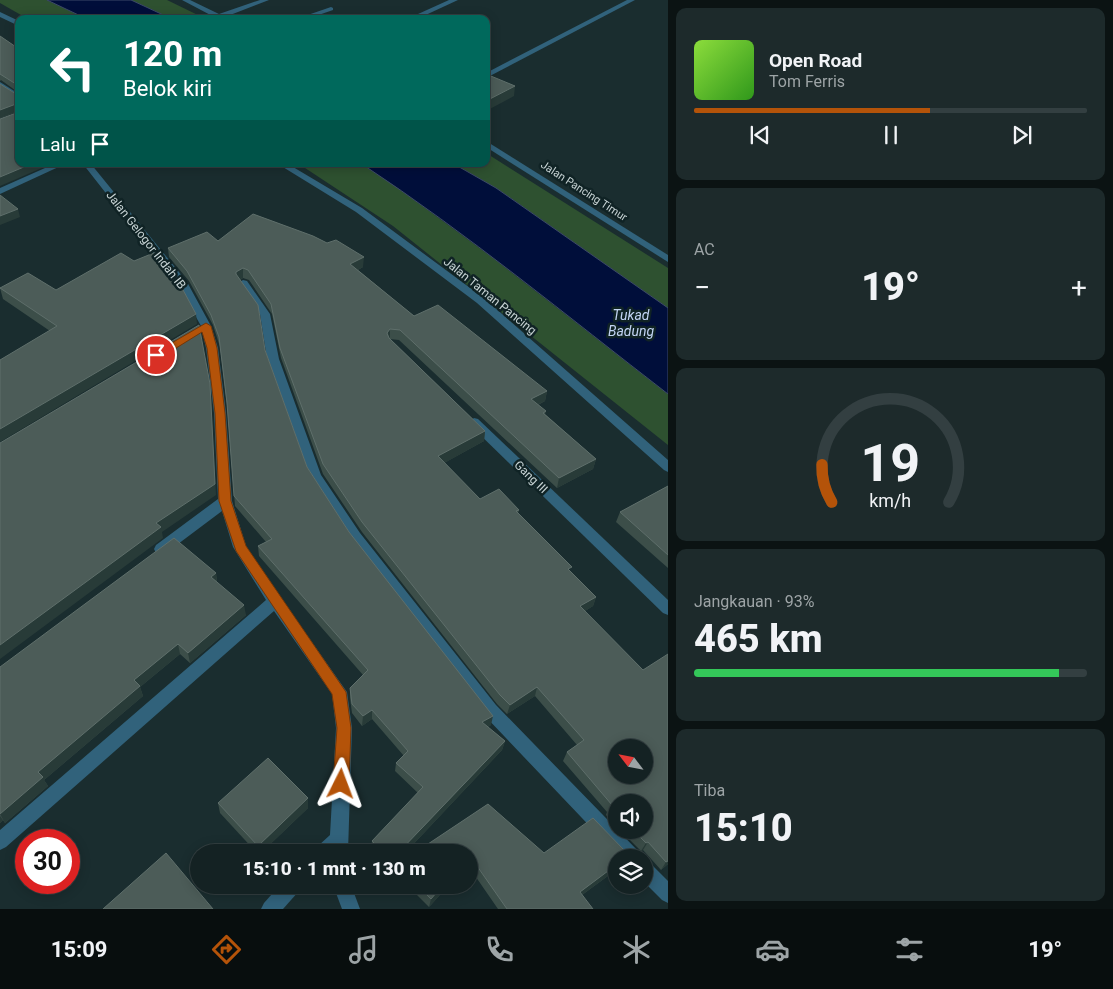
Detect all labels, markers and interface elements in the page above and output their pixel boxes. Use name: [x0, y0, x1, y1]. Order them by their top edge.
text: 120 m: [123, 34, 222, 75]
icon: left: [40, 35, 105, 100]
text: Open Road: [769, 49, 862, 72]
text: Tom Ferris: [769, 72, 845, 91]
text: Belok kiri: [123, 76, 212, 101]
icon: previous: [746, 121, 774, 149]
icon: pause: [877, 121, 905, 149]
icon: next: [1008, 121, 1036, 149]
icon: arrive: [86, 130, 114, 158]
text: Lalu: [40, 133, 76, 156]
street label: Jalan Pancing Timur: [538, 158, 630, 224]
street label: Jalan Gelogor Indah IB: [103, 188, 189, 292]
text: AC: [694, 240, 715, 259]
street label: Jalan Taman Pancing: [441, 254, 539, 338]
text: 19°: [861, 265, 920, 309]
text: −: [694, 271, 710, 304]
text: +: [1071, 271, 1087, 304]
water label: Tukad Badung: [608, 307, 654, 339]
pin: [135, 334, 177, 376]
icon: arrive: [142, 341, 170, 369]
text: 19: [861, 433, 920, 494]
street label: Gang III: [511, 458, 551, 496]
text: km/h: [870, 490, 911, 511]
text: Jangkauan · 93%: [694, 592, 814, 611]
text: 465 km: [694, 617, 823, 661]
north arrow: [608, 739, 652, 784]
map controls: [608, 739, 653, 894]
position arrow: [314, 757, 366, 809]
text: Tiba: [694, 781, 725, 800]
button: sound: [608, 794, 653, 839]
text: 15:10: [694, 806, 793, 850]
speed limit sign: 30: [15, 829, 80, 894]
button: layers: [608, 849, 653, 894]
text: 15:10 · 1 mnt · 130 m: [242, 857, 426, 880]
icon: directions: [209, 932, 244, 967]
icon: music: [346, 932, 381, 967]
icon: phone: [482, 932, 517, 967]
icon: climate: [619, 932, 654, 967]
icon: car: [755, 932, 790, 967]
icon: filters: [892, 932, 927, 967]
text: 15:09: [51, 937, 107, 962]
text: 19°: [1028, 937, 1062, 962]

